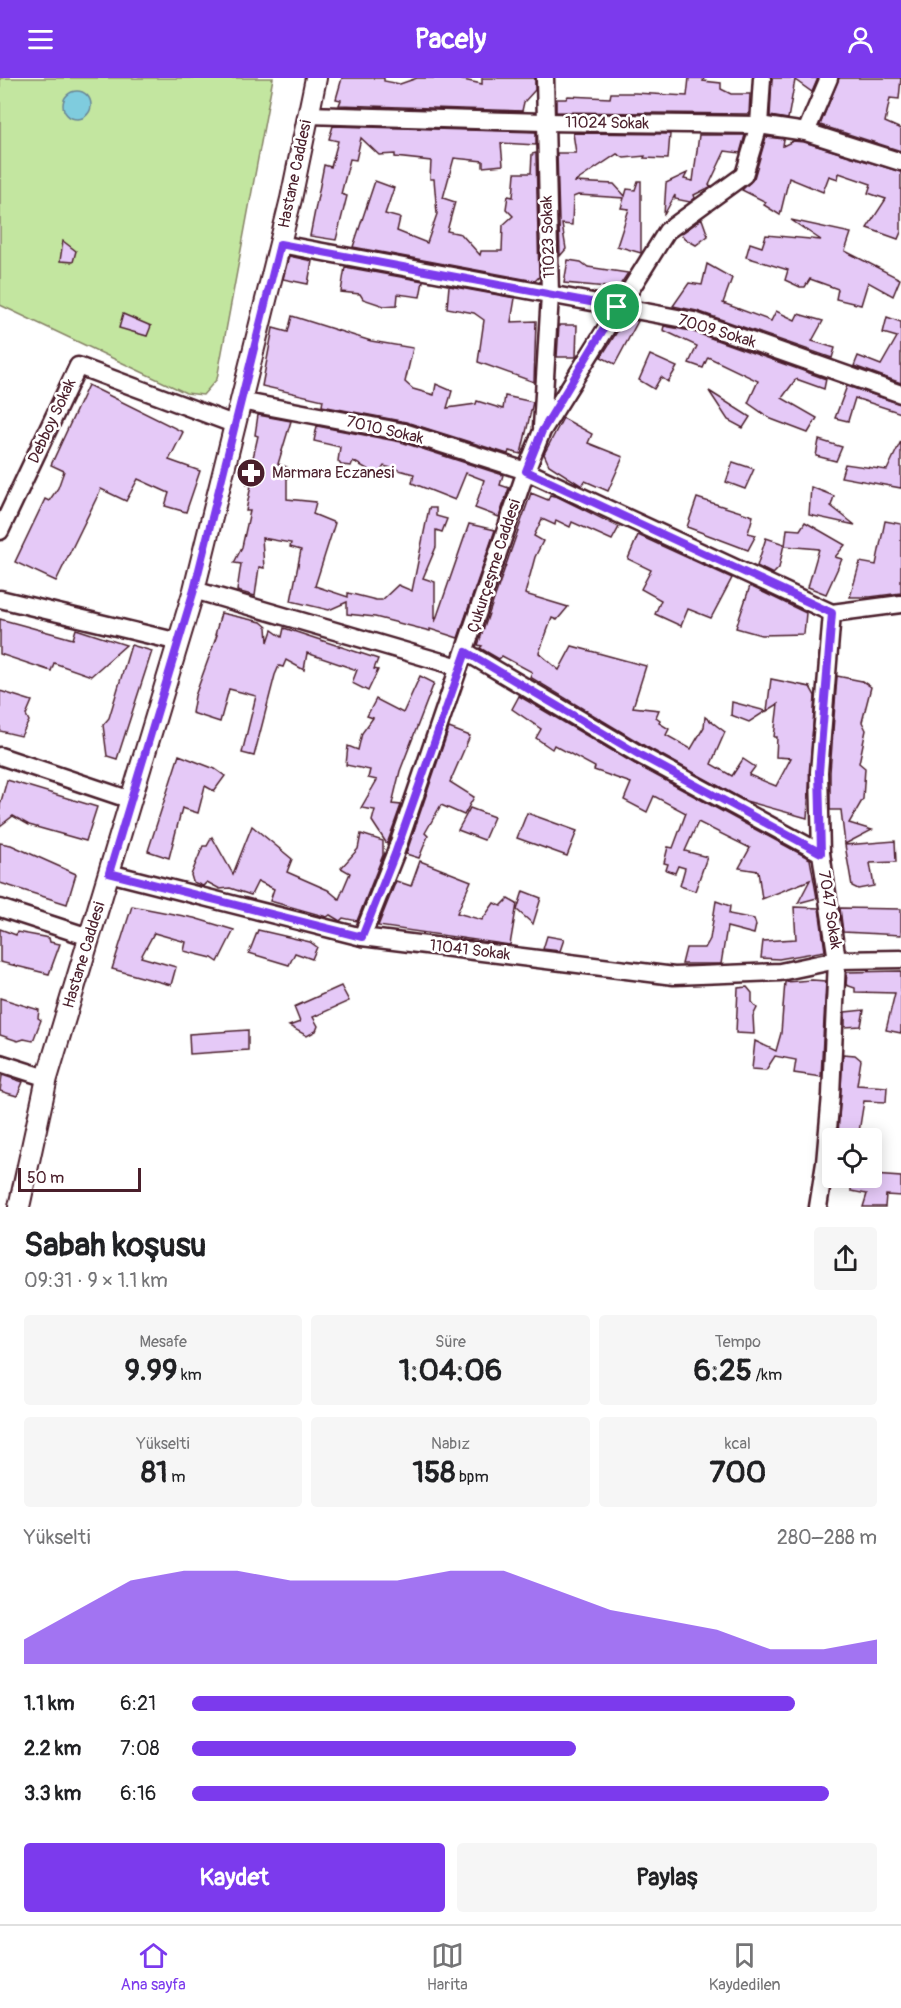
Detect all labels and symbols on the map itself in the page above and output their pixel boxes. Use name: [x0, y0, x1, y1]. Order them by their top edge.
street label: 11024 Sokak: [565, 112, 649, 134]
street label: Hastane Caddesi: [274, 118, 316, 230]
street label: 11023 Sokak: [537, 195, 559, 279]
pin: [591, 281, 642, 332]
street label: 7009 Sokak: [675, 310, 759, 352]
street label: Debboy Sokak: [24, 375, 80, 467]
street label: 7010 Sokak: [344, 411, 426, 449]
pharmacy icon: Marmara Eczanesi: [235, 457, 267, 489]
place label: Marmara Eczanesi: [272, 463, 395, 483]
street label: Çukurçeşme Caddesi: [463, 496, 525, 635]
street label: 7047 Sokak: [814, 869, 846, 951]
street label: Hastane Caddesi: [58, 899, 110, 1011]
street label: 11041 Sokak: [429, 935, 512, 965]
scale bar: [18, 1165, 141, 1192]

